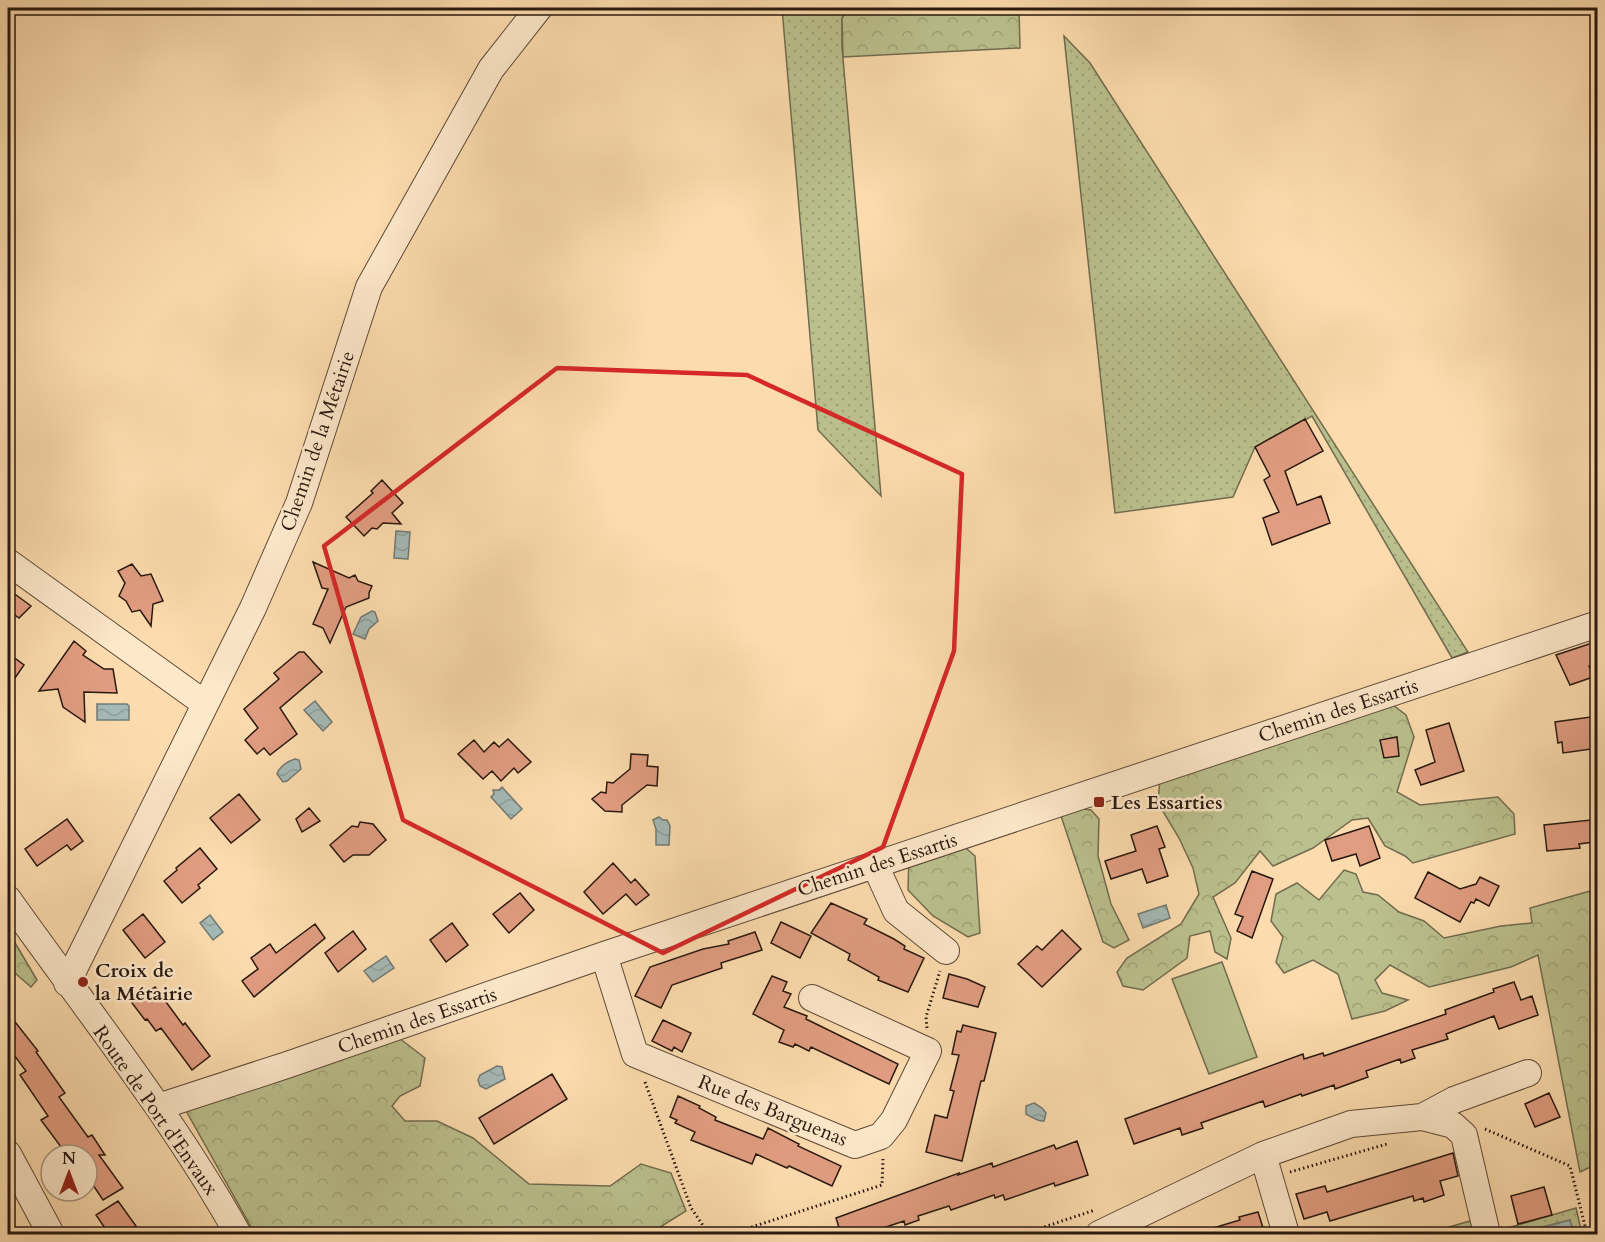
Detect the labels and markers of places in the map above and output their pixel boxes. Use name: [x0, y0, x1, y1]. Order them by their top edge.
place label: Les Essarties: [1111, 789, 1223, 816]
marker: Les Essarties: [1092, 795, 1106, 809]
place label: Croix de la Métairie: [95, 957, 193, 1007]
marker: Croix de la Métairie: [76, 975, 90, 989]

